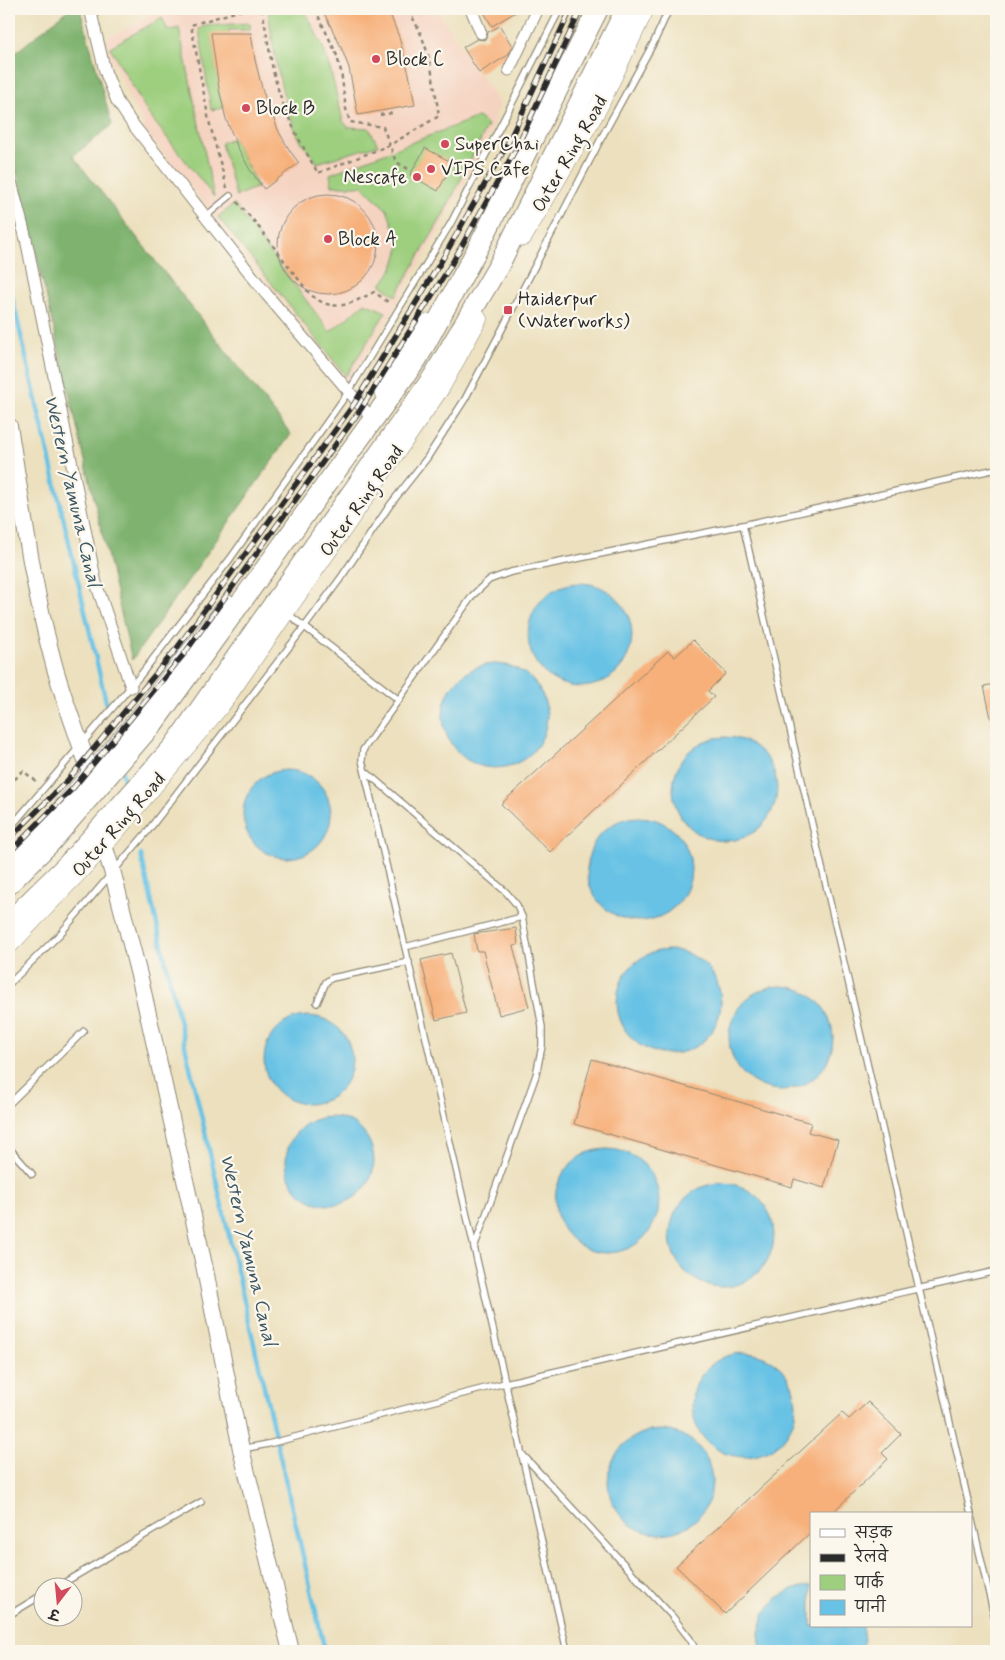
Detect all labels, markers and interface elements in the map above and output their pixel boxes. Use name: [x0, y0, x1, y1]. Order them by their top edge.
place label: Block C: [386, 47, 444, 72]
marker: Block C: [370, 53, 382, 65]
street label: Outer Ring Road: [526, 91, 616, 218]
place label: Block B: [256, 96, 315, 121]
marker: Block B: [240, 102, 252, 114]
place label: SuperChai: [455, 132, 539, 157]
marker: SuperChai: [439, 138, 451, 150]
place label: VIPS Cafe: [441, 157, 530, 182]
marker: VIPS Cafe: [425, 163, 437, 175]
place label: Nescafe: [343, 165, 407, 190]
marker: Nescafe: [411, 171, 423, 183]
place label: Block A: [338, 227, 397, 252]
marker: Block A: [322, 233, 334, 245]
place label: Haiderpur (Waterworks): [518, 287, 630, 334]
marker: Haiderpur (Waterworks): [502, 304, 514, 316]
water label: Western Yamuna Canal: [37, 392, 108, 592]
street label: Outer Ring Road: [314, 440, 412, 564]
street label: Outer Ring Road: [67, 767, 174, 885]
water label: Western Yamuna Canal: [213, 1151, 284, 1351]
legend: [810, 1512, 972, 1628]
text: सड़क: [854, 1524, 893, 1544]
text: रेलवे: [853, 1543, 889, 1568]
text: पार्क: [854, 1571, 885, 1594]
north arrow: [32, 1578, 82, 1628]
text: पानी: [854, 1595, 887, 1618]
text: उ: [46, 1603, 64, 1624]

